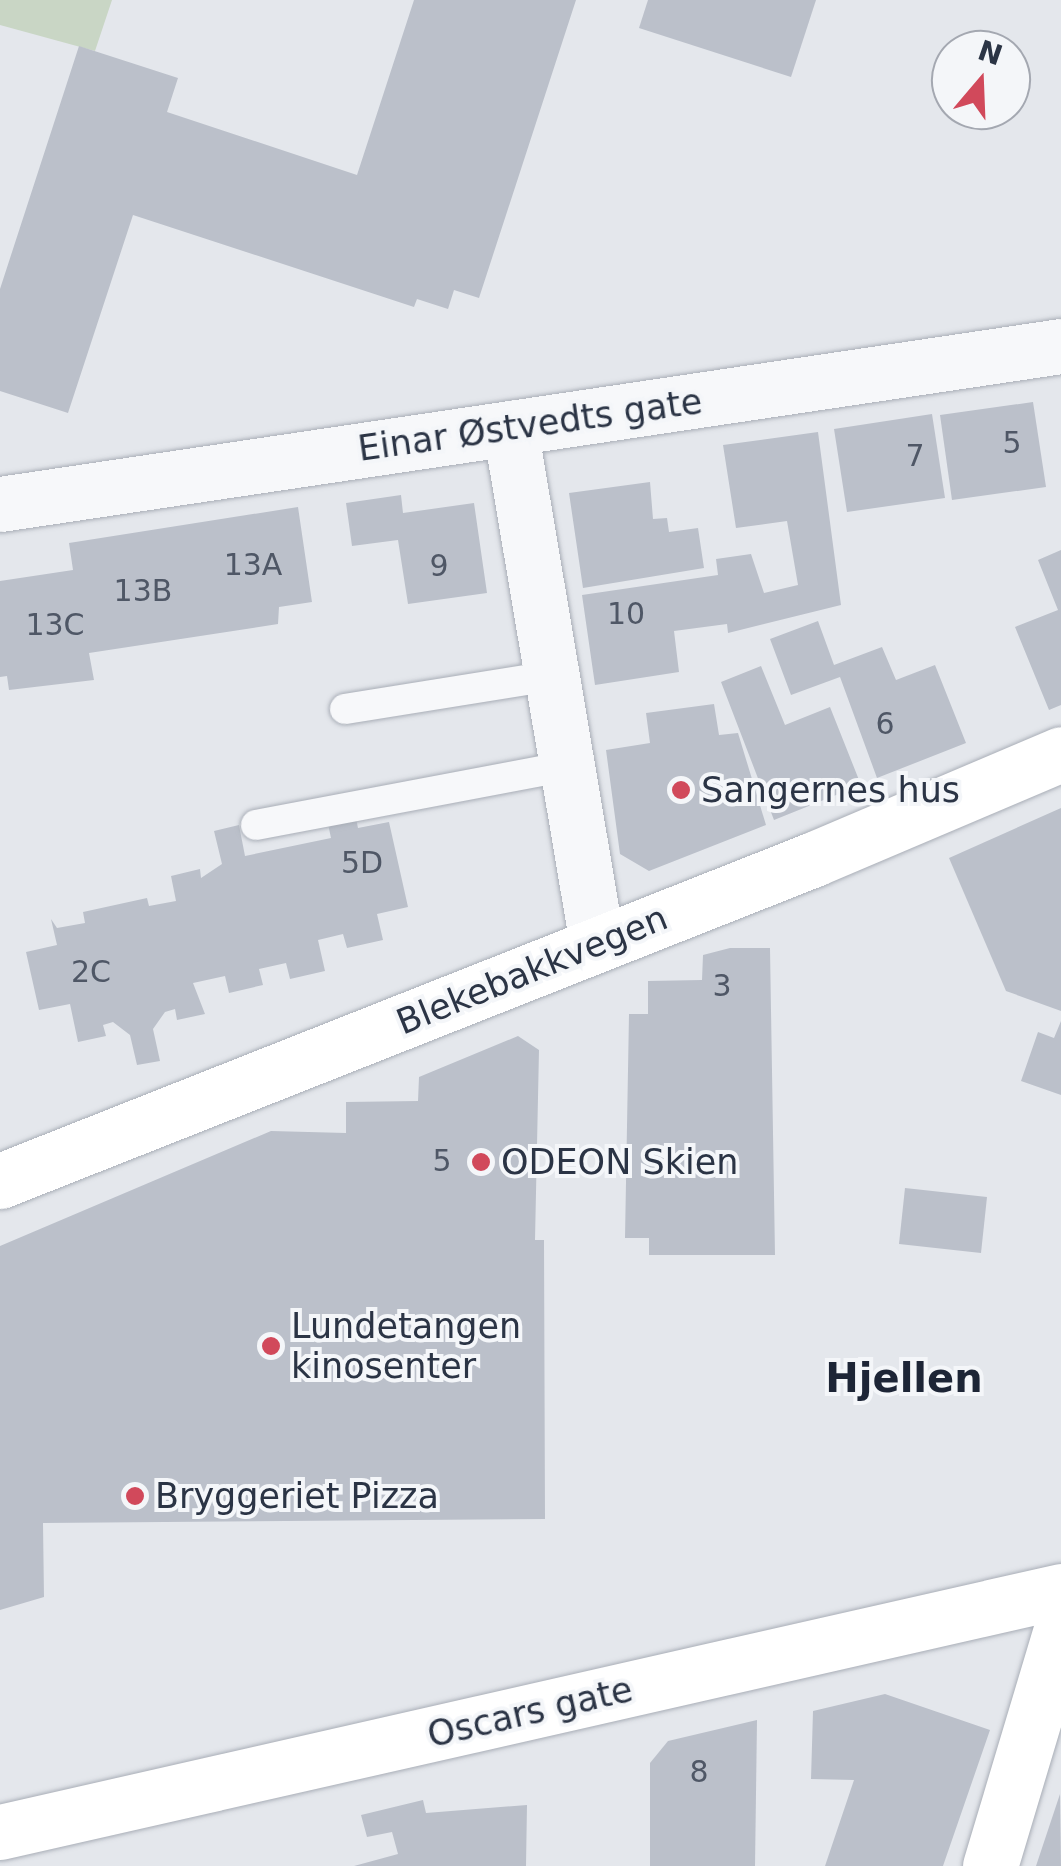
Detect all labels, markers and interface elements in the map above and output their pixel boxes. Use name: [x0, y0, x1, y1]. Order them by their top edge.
north arrow: [931, 30, 1031, 130]
text: N: [974, 34, 1007, 72]
street label: Einar Østvedts gate: [355, 380, 705, 470]
house number: 5: [1002, 425, 1022, 461]
house number: 7: [905, 438, 925, 474]
house number: 13A: [224, 547, 282, 583]
house number: 9: [429, 548, 449, 584]
house number: 13B: [114, 573, 172, 609]
house number: 10: [607, 596, 645, 632]
house number: 13C: [25, 607, 85, 643]
house number: 6: [875, 706, 895, 742]
place label: Sangernes hus: [701, 769, 960, 811]
marker: Sangernes hus: [670, 779, 692, 801]
house number: 5D: [341, 845, 383, 881]
street label: Blekebakkvegen: [391, 897, 673, 1043]
house number: 2C: [71, 954, 111, 990]
house number: 3: [712, 968, 732, 1004]
place label: ODEON Skien: [501, 1141, 738, 1183]
house number: 5: [432, 1143, 452, 1179]
marker: ODEON Skien: [470, 1151, 492, 1173]
place label: Lundetangen kinosenter: [291, 1305, 521, 1387]
marker: Lundetangen kinosenter: [260, 1335, 282, 1357]
district label: Hjellen: [825, 1354, 983, 1402]
place label: Bryggeriet Pizza: [155, 1475, 439, 1517]
marker: Bryggeriet Pizza: [124, 1485, 146, 1507]
street label: Oscars gate: [423, 1668, 637, 1756]
house number: 8: [689, 1754, 709, 1790]

